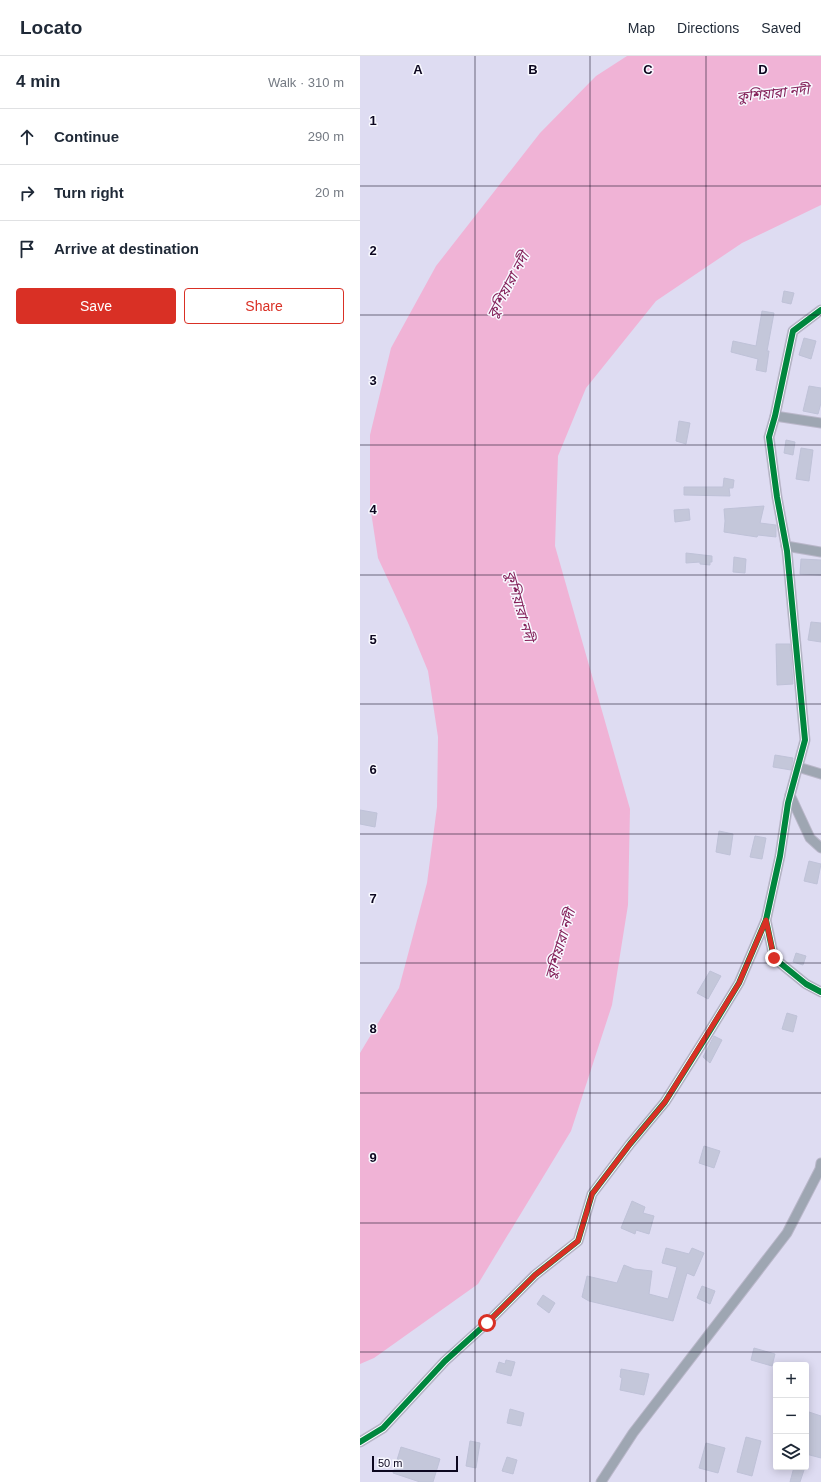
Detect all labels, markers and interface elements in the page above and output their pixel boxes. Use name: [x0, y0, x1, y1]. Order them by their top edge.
text: Locato: [20, 17, 82, 38]
text: Map: [628, 20, 655, 36]
text: Directions: [677, 20, 739, 36]
text: Saved: [761, 20, 801, 36]
text: A: [413, 62, 423, 77]
text: B: [528, 62, 538, 77]
text: C: [643, 62, 653, 77]
text: D: [758, 62, 768, 77]
text: 4 min: [16, 72, 60, 91]
text: Walk · 310 m: [268, 75, 344, 90]
water label: কুশিয়ারা নদী: [736, 81, 813, 106]
text: 1: [369, 113, 377, 128]
icon: ahead: [16, 126, 38, 148]
text: Continue: [54, 128, 119, 145]
text: 290 m: [308, 129, 344, 144]
icon: right: [16, 182, 38, 204]
text: Turn right: [54, 184, 124, 201]
text: 20 m: [315, 185, 344, 200]
icon: arrive: [16, 238, 38, 260]
text: Arrive at destination: [54, 240, 199, 257]
text: 2: [369, 243, 377, 258]
water label: কুশিয়ারা নদী: [484, 246, 535, 321]
button: Save: [16, 288, 176, 324]
button: Share: [184, 288, 344, 324]
text: 3: [369, 373, 377, 388]
text: 4: [369, 502, 377, 517]
water label: কুশিয়ারা নদী: [501, 569, 539, 647]
text: 5: [369, 632, 377, 647]
text: 6: [369, 762, 377, 777]
text: 7: [369, 891, 377, 906]
water label: কুশিয়ারা নদী: [542, 904, 580, 981]
route end: [765, 949, 783, 967]
text: 8: [369, 1021, 377, 1036]
text: 9: [369, 1150, 377, 1165]
route start: [478, 1314, 496, 1332]
map controls: [773, 1362, 809, 1470]
button: +: [773, 1362, 809, 1398]
button: −: [773, 1398, 809, 1434]
button: layers: [773, 1434, 809, 1470]
scale bar: [372, 1454, 458, 1473]
text: 50 m: [378, 1457, 402, 1469]

